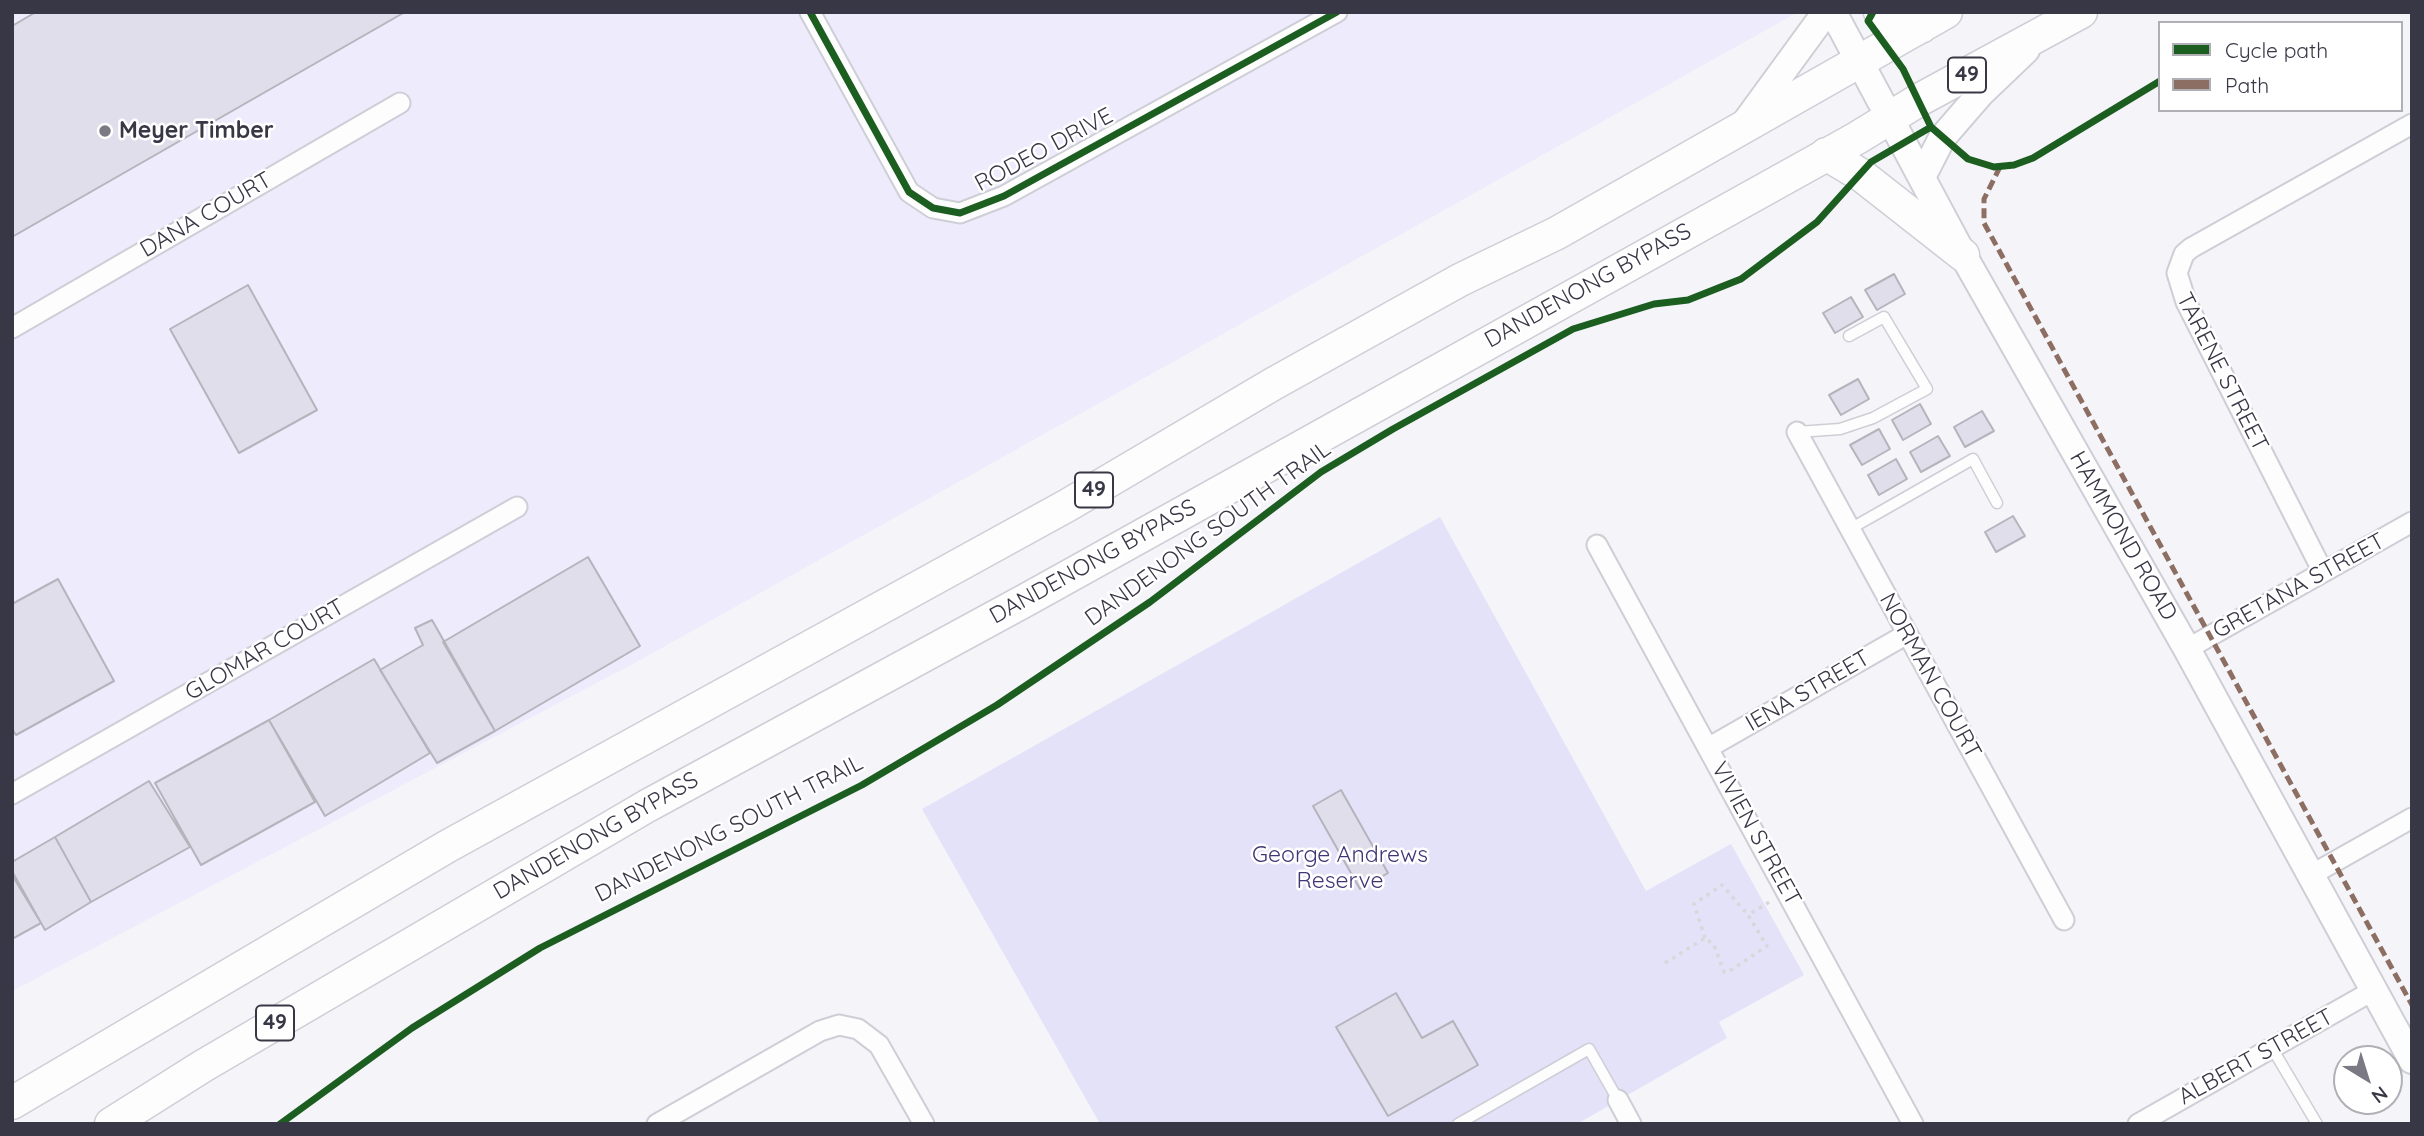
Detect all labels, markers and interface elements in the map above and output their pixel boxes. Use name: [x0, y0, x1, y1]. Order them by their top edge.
legend: [2158, 21, 2403, 112]
text: Cycle path: [2225, 37, 2328, 63]
road number: 49: [1948, 57, 1986, 92]
text: Path: [2225, 72, 2269, 98]
street label: RODEO DRIVE: [970, 102, 1118, 198]
place label: Meyer Timber: [119, 117, 274, 145]
marker: Meyer Timber: [97, 123, 113, 139]
street label: DANA COURT: [135, 166, 277, 264]
street label: DANDENONG BYPASS: [1480, 218, 1696, 354]
street label: TARENE STREET: [2170, 288, 2274, 456]
street label: DANDENONG SOUTH TRAIL: [1080, 436, 1336, 632]
street label: HAMMOND ROAD: [2063, 446, 2183, 626]
road number: 49: [1075, 472, 1113, 508]
street label: DANDENONG BYPASS: [985, 494, 1201, 630]
street label: GRETANA STREET: [2208, 527, 2390, 645]
street label: NORMAN COURT: [1873, 589, 1987, 763]
street label: GLOMAR COURT: [181, 593, 349, 707]
street label: IENA STREET: [1741, 644, 1875, 738]
street label: DANDENONG SOUTH TRAIL: [590, 749, 868, 909]
street label: VIVIEN STREET: [1705, 757, 1807, 911]
street label: DANDENONG BYPASS: [489, 766, 703, 906]
park label: George Andrews Reserve: [1252, 841, 1428, 895]
street label: ALBERT STREET: [2174, 1003, 2338, 1111]
road number: 49: [256, 1006, 294, 1040]
north arrow: [2333, 1045, 2403, 1115]
text: N: [2367, 1081, 2393, 1109]

